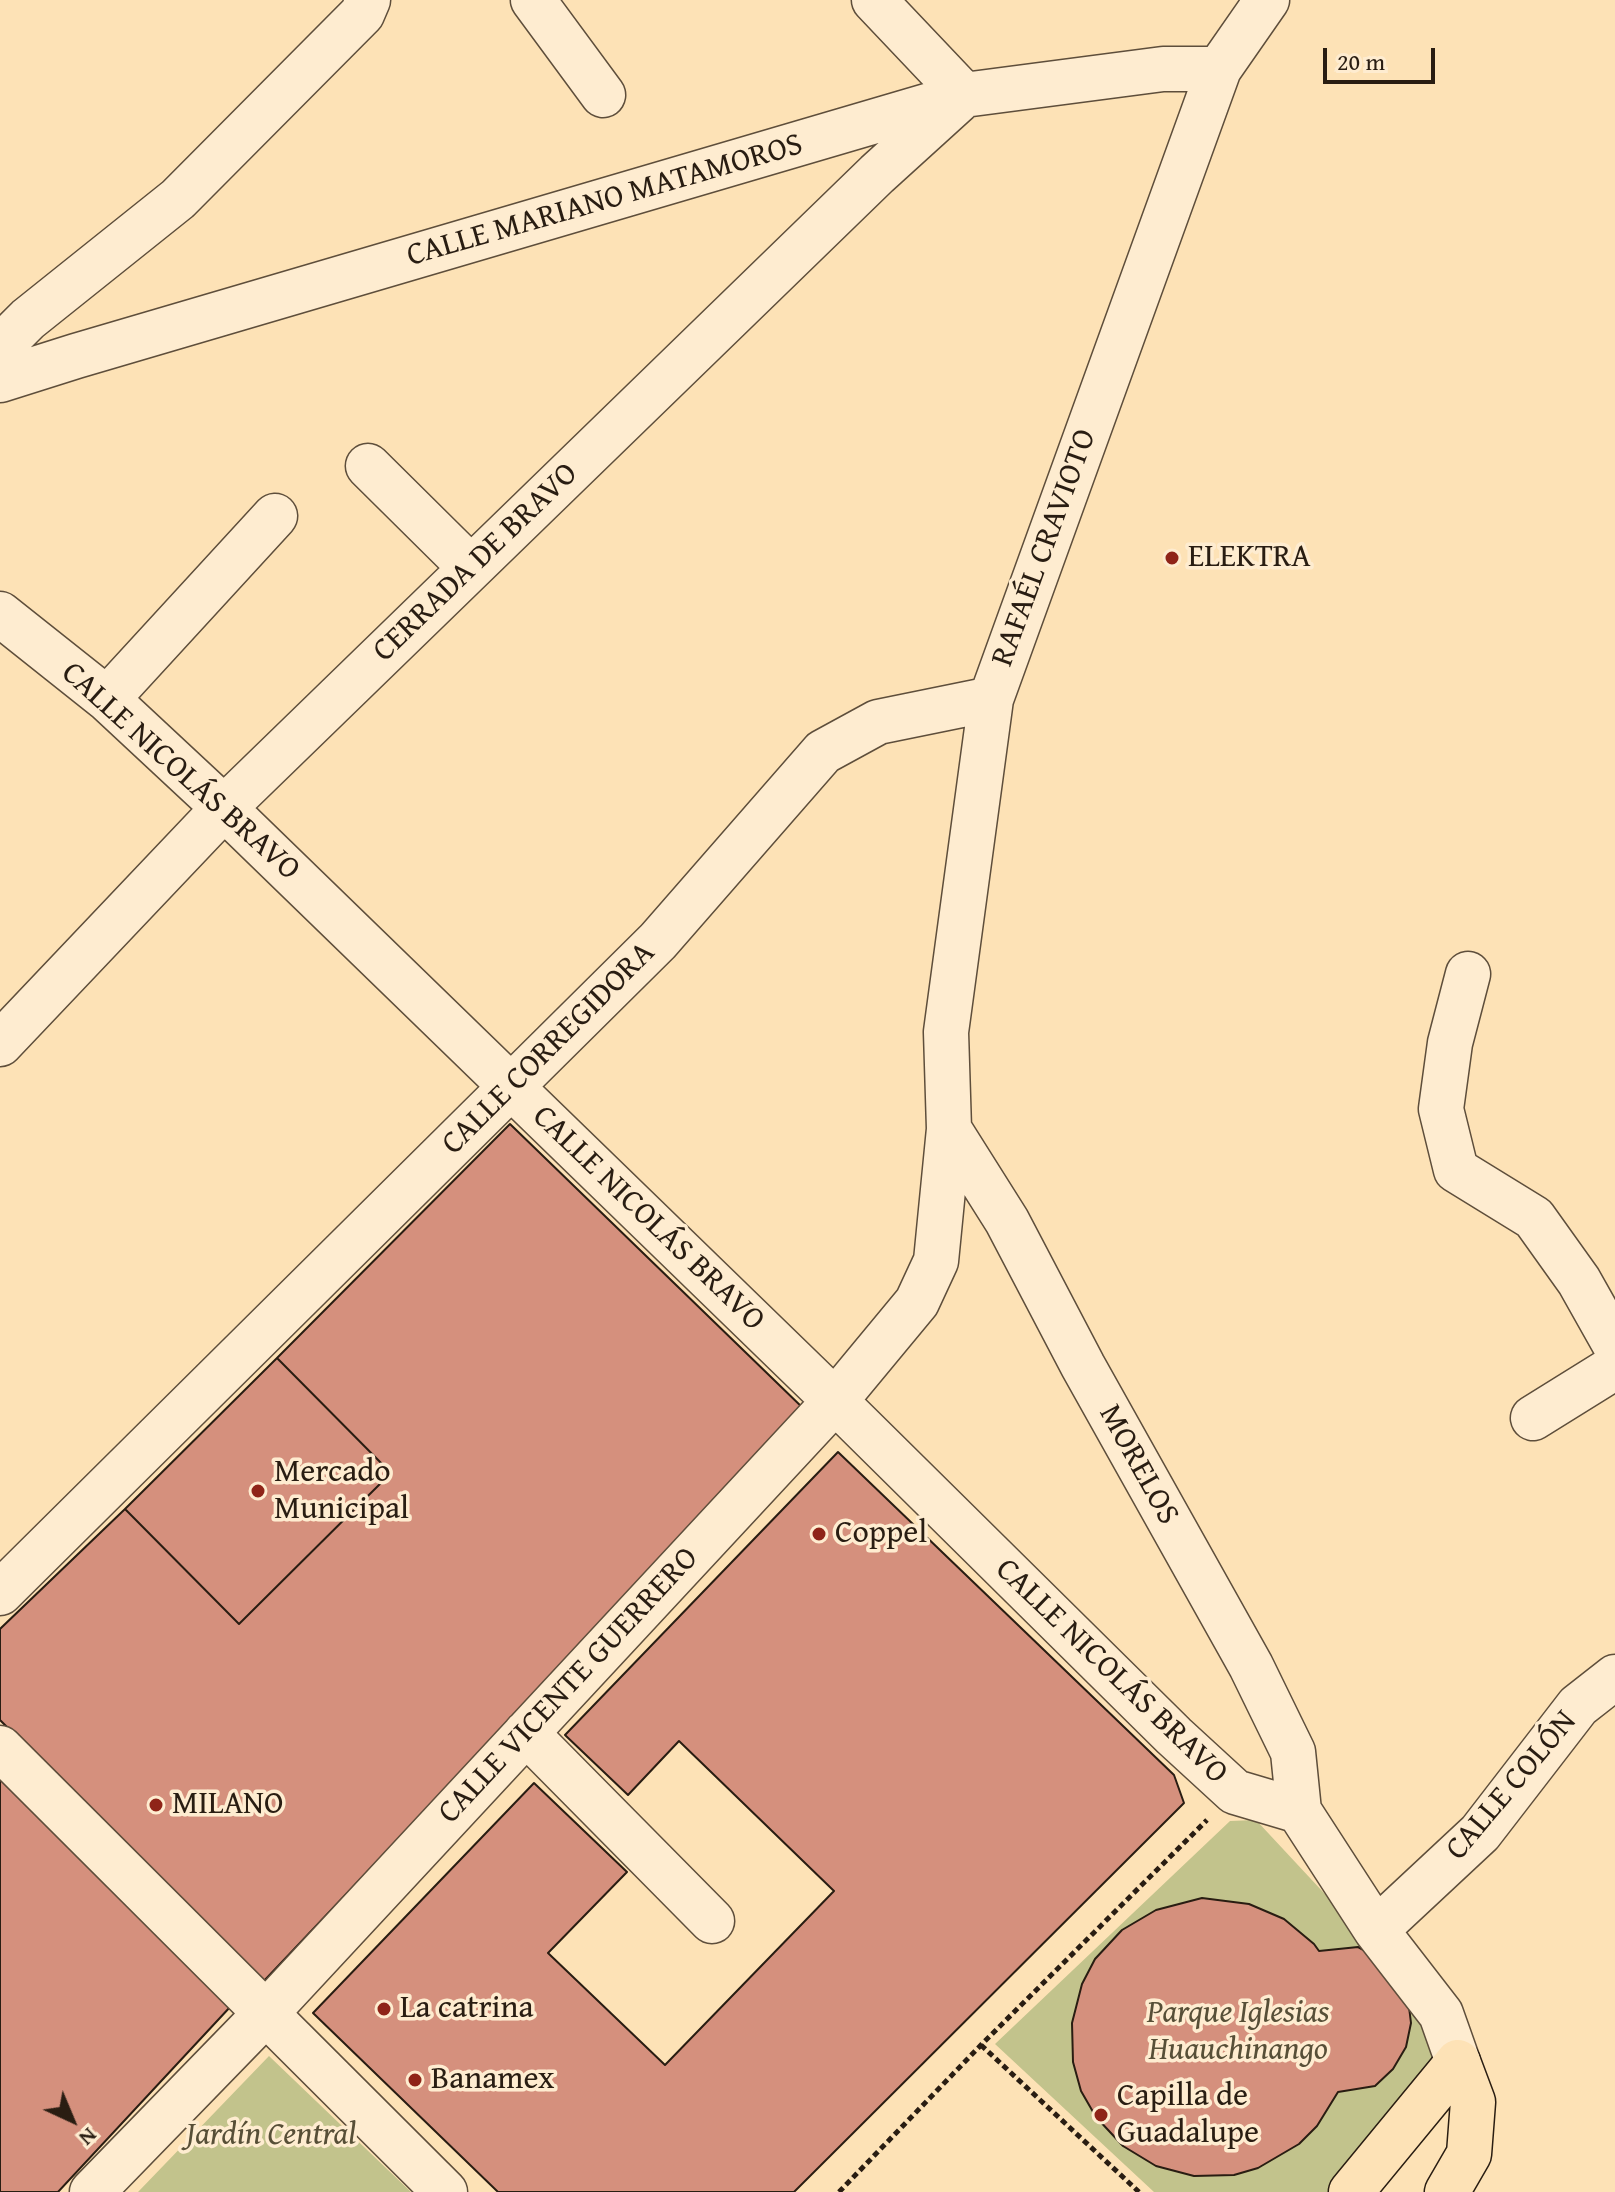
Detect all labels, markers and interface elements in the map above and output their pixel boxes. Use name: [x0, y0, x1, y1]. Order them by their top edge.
scale bar: [1327, 32, 1439, 82]
text: 20 m: [1337, 44, 1385, 79]
street label: CALLE MARIANO MATAMOROS: [403, 126, 807, 276]
street label: RAFAÉL CRAVIOTO: [984, 424, 1106, 672]
street label: CERRADA DE BRAVO: [366, 455, 586, 671]
place label: ELEKTRA: [1188, 539, 1311, 577]
marker: ELEKTRA: [1163, 549, 1181, 567]
street label: CALLE NICOLÁS BRAVO: [53, 655, 307, 889]
street label: CALLE CORREGIDORA: [434, 934, 664, 1164]
street label: CALLE NICOLÁS BRAVO: [524, 1098, 772, 1340]
street label: MORELOS: [1089, 1398, 1187, 1532]
place label: Mercado Municipal: [274, 1454, 409, 1529]
marker: Mercado Municipal: [249, 1482, 267, 1500]
place label: Coppel: [835, 1515, 927, 1553]
marker: Coppel: [810, 1525, 828, 1543]
street label: CALLE VICENTE GUERRERO: [431, 1540, 707, 1832]
street label: CALLE NICOLÁS BRAVO: [987, 1551, 1235, 1793]
street label: CALLE COLÓN: [1438, 1704, 1586, 1868]
place label: MILANO: [172, 1786, 283, 1824]
marker: MILANO: [147, 1796, 165, 1814]
place label: La catrina: [400, 1990, 534, 2028]
park label: Parque Iglesias Huauchinango: [1147, 1995, 1329, 2070]
marker: La catrina: [375, 2000, 393, 2018]
place label: Banamex: [431, 2061, 554, 2099]
marker: Banamex: [406, 2071, 424, 2089]
place label: Capilla de Guadalupe: [1117, 2078, 1259, 2153]
north arrow: [32, 2080, 112, 2160]
marker: Capilla de Guadalupe: [1092, 2106, 1110, 2124]
park label: Jardín Central: [186, 2117, 356, 2155]
text: N: [72, 2121, 105, 2154]

